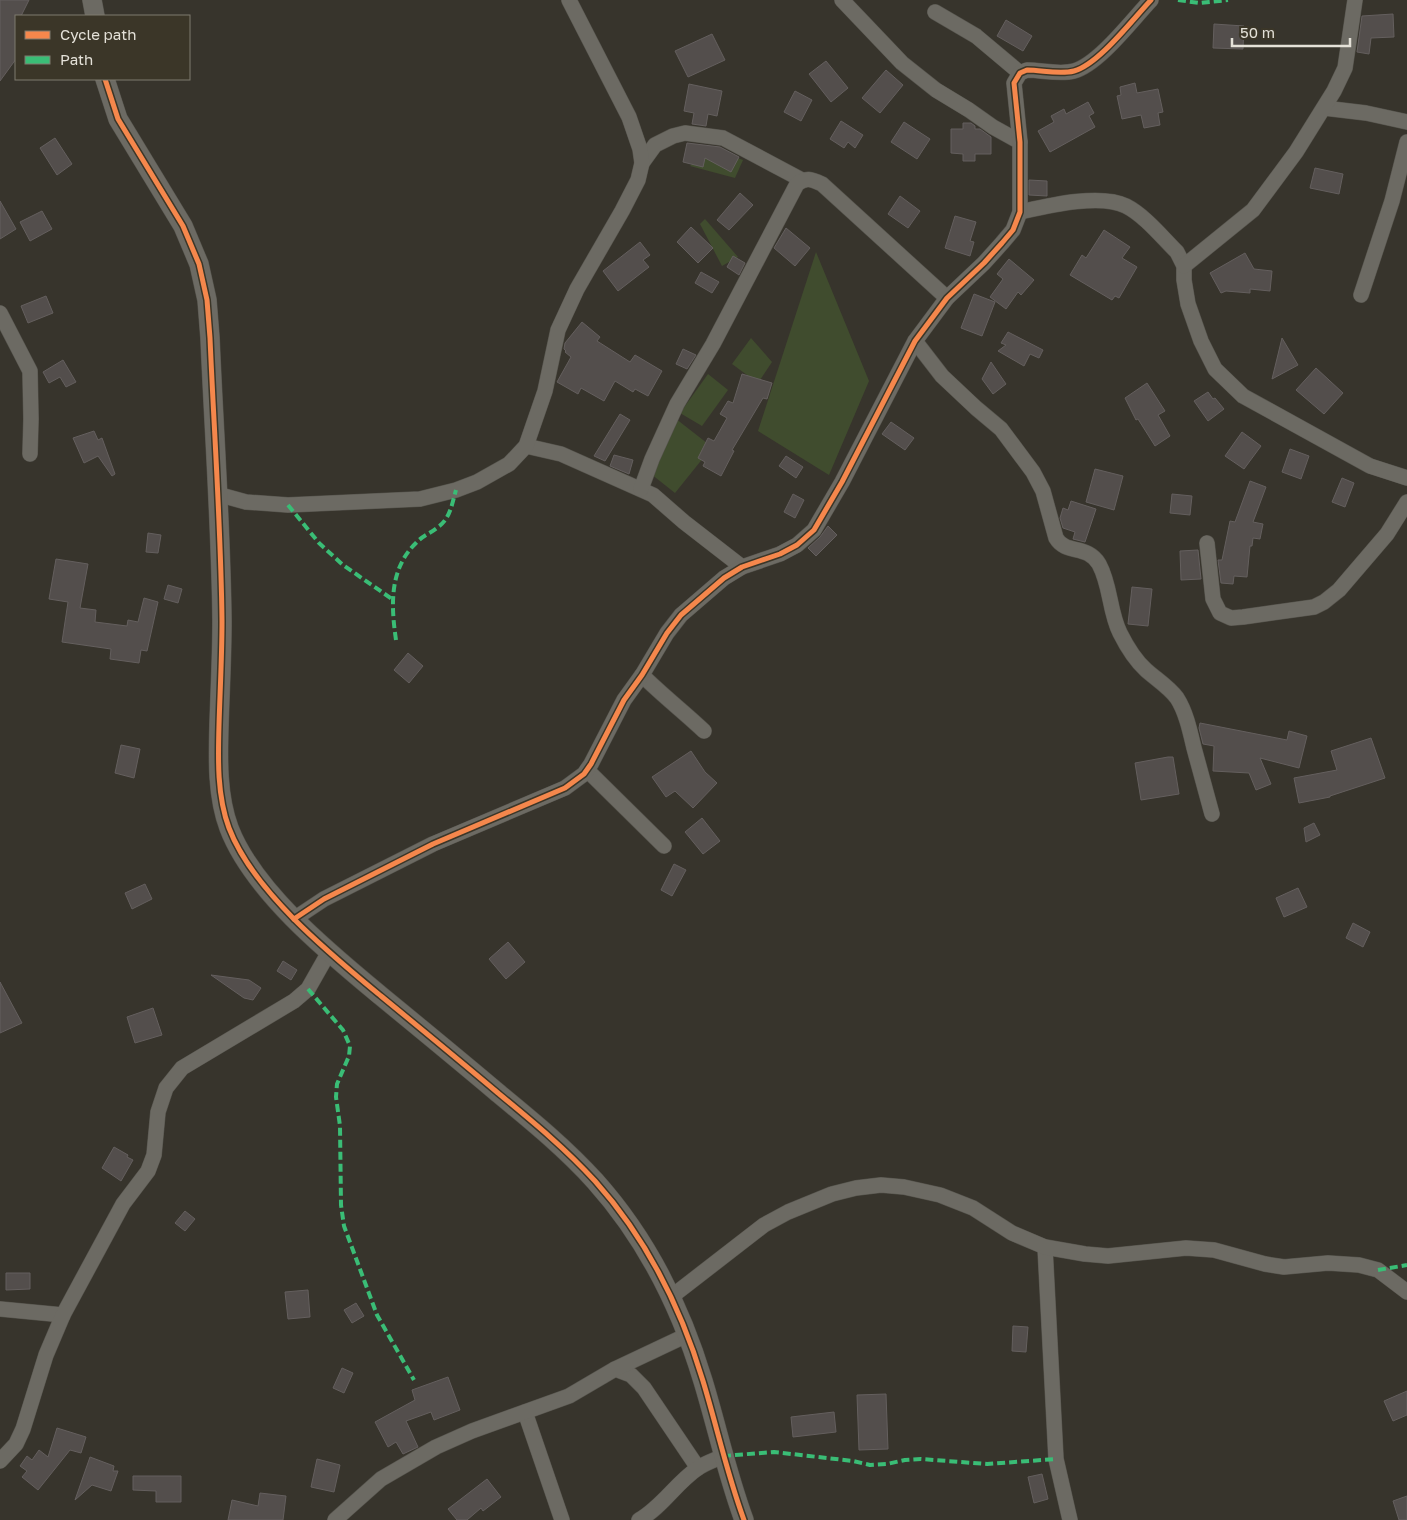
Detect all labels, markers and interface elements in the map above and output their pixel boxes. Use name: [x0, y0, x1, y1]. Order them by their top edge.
legend: [15, 15, 190, 80]
scale bar: [1232, 15, 1350, 47]
text: 50 m: [1240, 23, 1275, 41]
text: Cycle path: [60, 25, 136, 43]
text: Path: [60, 50, 93, 68]

